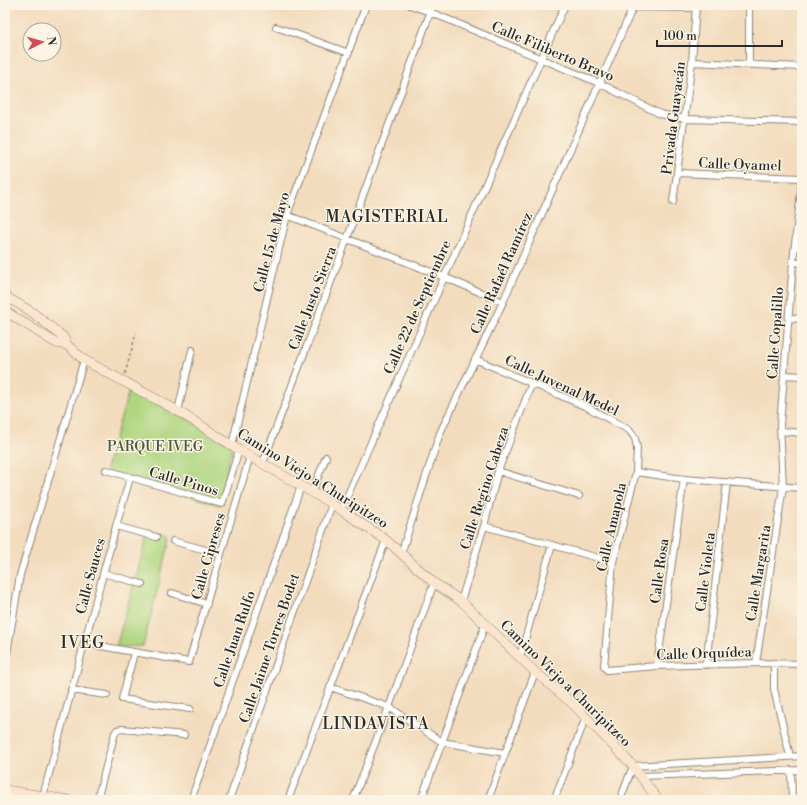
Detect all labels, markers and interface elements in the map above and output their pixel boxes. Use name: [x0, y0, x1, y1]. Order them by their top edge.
street label: Calle Filiberto Bravo: [488, 18, 617, 86]
north arrow: [22, 22, 62, 62]
scale bar: [657, 22, 782, 48]
text: 100 m: [663, 29, 697, 44]
text: N: [44, 36, 58, 46]
street label: Privada Guayacán: [658, 60, 690, 176]
street label: Calle Oyamel: [698, 155, 782, 175]
street label: Calle 15 de Mayo: [250, 190, 294, 294]
district label: MAGISTERIAL: [325, 207, 449, 227]
street label: Calle Rafaél Ramírez: [467, 209, 537, 337]
street label: Calle 22 de Septiembre: [380, 238, 456, 377]
street label: Calle Justo Sierra: [285, 243, 341, 353]
street label: Calle Copalillo: [764, 286, 788, 380]
street label: Calle Juvenal Medel: [502, 352, 621, 420]
street label: Calle Regino Cabeza: [457, 424, 514, 552]
street label: Camino Viejo a Churipitzeo: [234, 425, 392, 533]
park label: PARQUE IVEG: [107, 438, 204, 456]
street label: Calle Pinos: [147, 463, 221, 500]
street label: Calle Amapola: [593, 480, 631, 574]
street label: Calle Cipreses: [188, 511, 230, 602]
street label: Calle Margarita: [742, 523, 776, 623]
street label: Calle Violeta: [692, 530, 720, 613]
street label: Calle Sauces: [72, 536, 110, 616]
street label: Calle Rosa: [647, 537, 674, 605]
street label: Calle Jaime Torres Bodet: [236, 571, 304, 726]
street label: Calle Juan Rulfo: [210, 588, 260, 690]
street label: Camino Viejo a Churipitzeo: [496, 616, 635, 751]
district label: IVEG: [61, 633, 105, 653]
street label: Calle Orquídea: [656, 643, 753, 665]
district label: LINDAVISTA: [322, 714, 430, 734]

